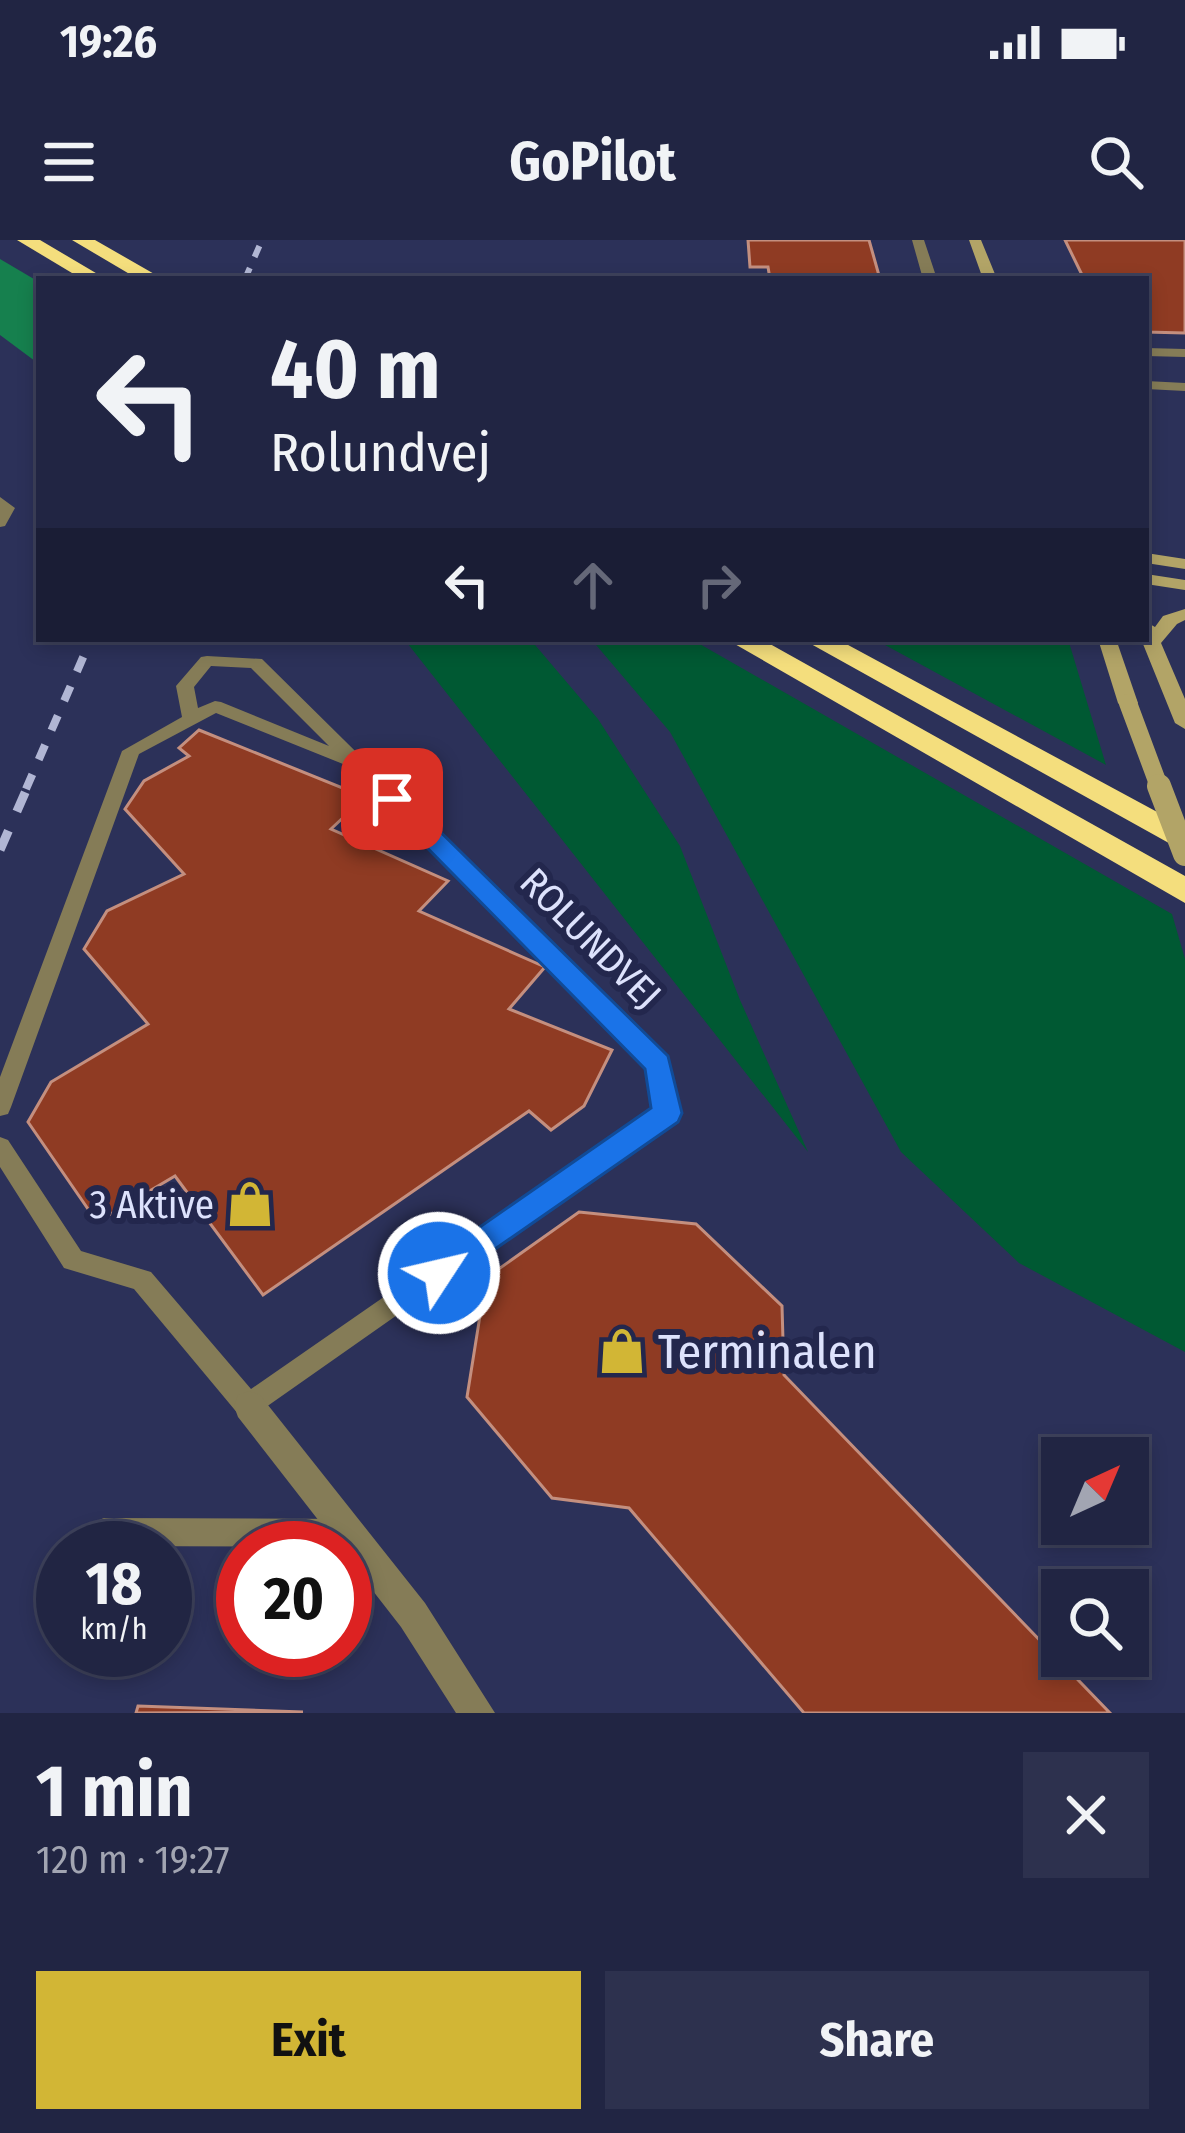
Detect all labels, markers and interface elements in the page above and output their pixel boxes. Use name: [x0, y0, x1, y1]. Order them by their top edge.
text: 19:26: [60, 15, 157, 69]
icon: menu: [36, 129, 102, 195]
icon: search: [1083, 129, 1149, 195]
text: GoPilot: [509, 130, 676, 194]
text: 40 m: [270, 319, 441, 420]
icon: left: [72, 324, 228, 480]
text: Rolundvej: [270, 421, 491, 485]
icon: left: [434, 552, 500, 618]
icon: ahead: [560, 552, 626, 618]
icon: right: [686, 552, 752, 618]
pin: [341, 748, 443, 850]
icon: arrive: [359, 766, 425, 832]
street label: ROLUNDVEJ: [511, 859, 670, 1018]
shop icon: 3 Aktive: [225, 1179, 275, 1229]
place label: 3 Aktive: [90, 1182, 214, 1228]
position arrow: [376, 1210, 502, 1336]
place label: Terminalen: [658, 1323, 877, 1381]
shop icon: Terminalen: [597, 1326, 647, 1376]
north arrow: [1041, 1437, 1149, 1545]
map controls: [1041, 1437, 1149, 1677]
speed limit sign: 20: [216, 1521, 372, 1677]
text: 18: [85, 1548, 143, 1620]
button: search: [1041, 1569, 1149, 1677]
text: km/h: [81, 1611, 147, 1647]
text: 1 min: [36, 1749, 193, 1835]
button: close: [1023, 1752, 1149, 1878]
text: 120 m · 19:27: [36, 1837, 230, 1883]
button: Exit: [36, 1971, 581, 2109]
button: Share: [605, 1971, 1149, 2109]

